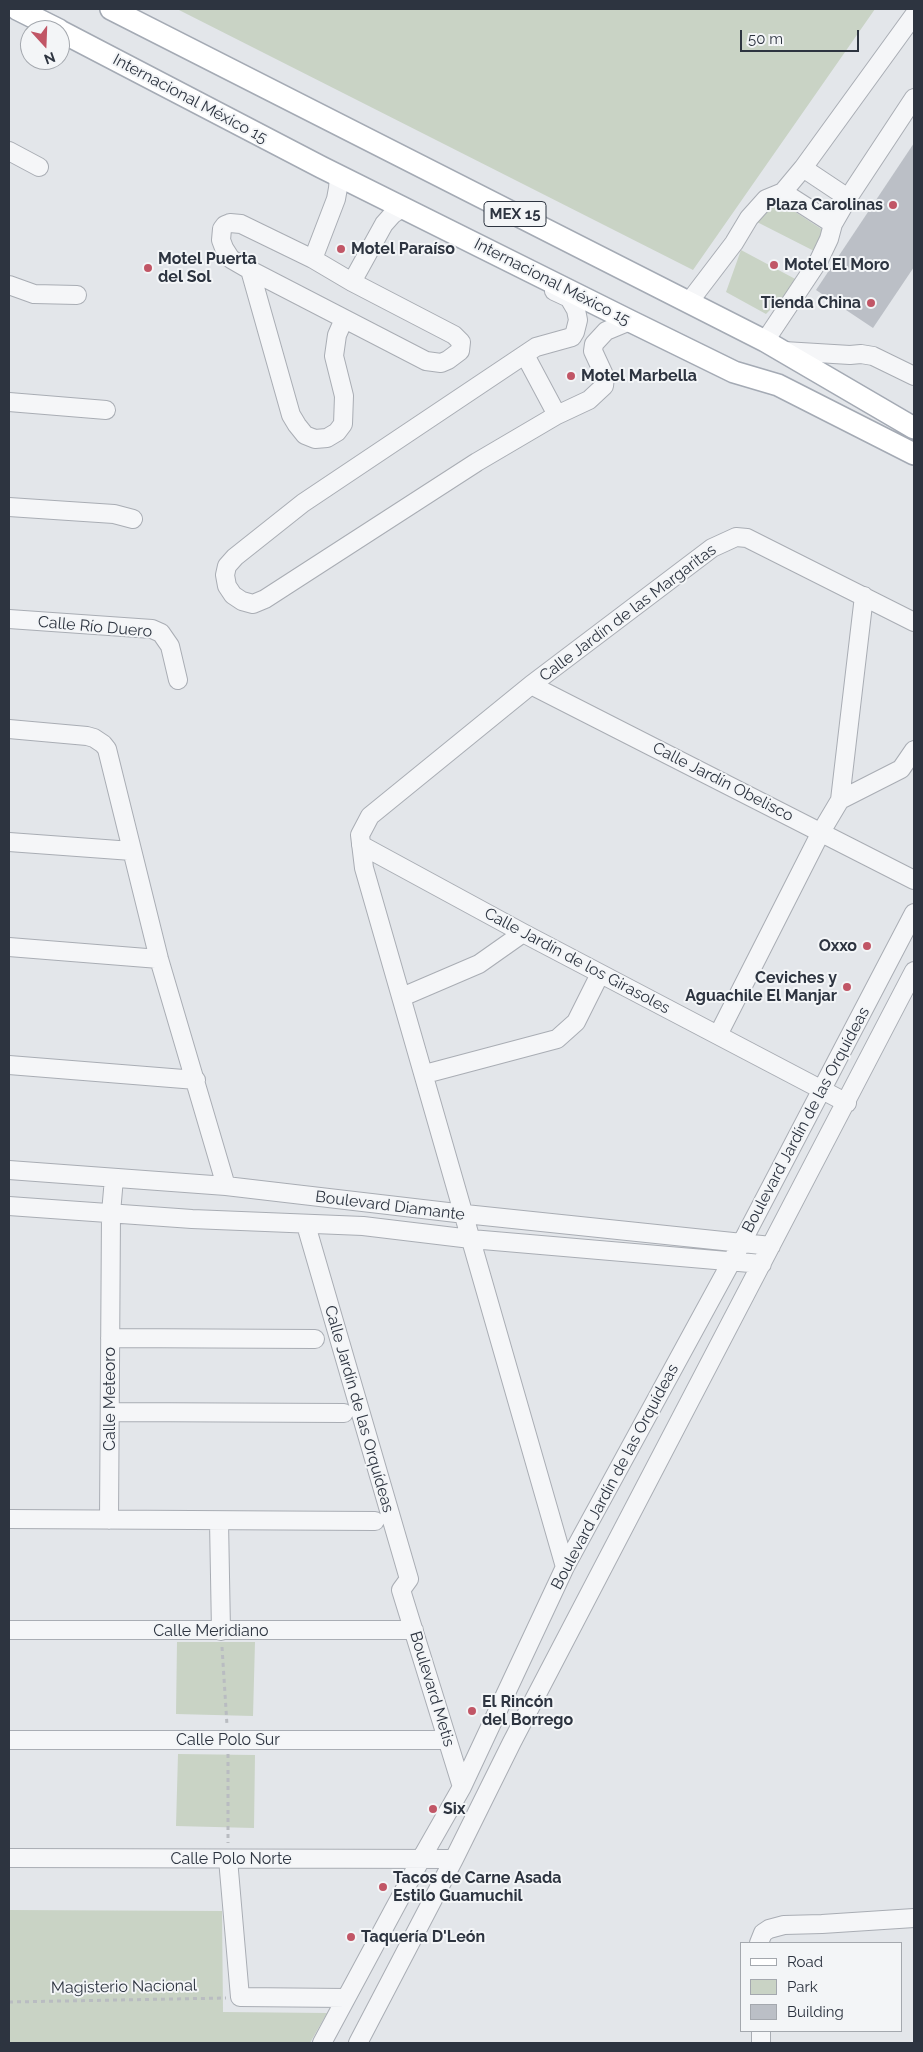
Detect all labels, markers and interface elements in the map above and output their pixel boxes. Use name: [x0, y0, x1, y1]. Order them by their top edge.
north arrow: [20, 20, 70, 70]
scale bar: [743, 20, 862, 52]
text: 50 m: [748, 30, 783, 48]
text: N: [42, 49, 58, 68]
street label: Internacional México 15: [109, 50, 271, 148]
place label: Plaza Carolinas: [766, 195, 883, 215]
marker: Plaza Carolinas: [887, 199, 899, 211]
road number: MEX 15: [484, 202, 546, 226]
street label: Internacional México 15: [471, 234, 633, 330]
place label: Motel Paraíso: [351, 239, 455, 259]
marker: Motel Paraíso: [335, 243, 347, 255]
place label: Motel Puerta del Sol: [158, 249, 257, 287]
place label: Motel El Moro: [784, 255, 890, 275]
marker: Motel El Moro: [768, 259, 780, 271]
marker: Motel Puerta del Sol: [142, 262, 154, 274]
place label: Tienda China: [761, 293, 861, 313]
marker: Tienda China: [865, 297, 877, 309]
place label: Motel Marbella: [581, 366, 697, 386]
marker: Motel Marbella: [565, 370, 577, 382]
street label: Calle Jardín de las Margaritas: [536, 540, 720, 686]
street label: Calle Río Duero: [37, 612, 153, 642]
street label: Calle Jardín Obelisco: [649, 738, 797, 826]
street label: Calle Jardín de los Girasoles: [481, 904, 673, 1018]
place label: Oxxo: [819, 936, 857, 956]
marker: Oxxo: [861, 940, 873, 952]
place label: Ceviches y Aguachile El Manjar: [685, 968, 837, 1006]
marker: Ceviches y Aguachile El Manjar: [841, 981, 853, 993]
street label: Boulevard Jardín de las Orquídeas: [738, 1004, 874, 1236]
street label: Boulevard Diamante: [314, 1187, 466, 1225]
street label: Calle Jardín de las Orquídeas: [320, 1303, 398, 1515]
street label: Calle Meteoro: [100, 1347, 120, 1451]
street label: Boulevard Jardín de las Orquídeas: [547, 1361, 683, 1593]
street label: Calle Meridiano: [153, 1621, 269, 1641]
street label: Boulevard Metis: [405, 1629, 459, 1749]
place label: El Rincón del Borrego: [482, 1692, 573, 1730]
marker: El Rincón del Borrego: [466, 1705, 478, 1717]
street label: Calle Polo Sur: [176, 1730, 280, 1750]
place label: Six: [443, 1799, 465, 1819]
marker: Six: [427, 1803, 439, 1815]
street label: Calle Polo Norte: [170, 1849, 292, 1869]
place label: Tacos de Carne Asada Estilo Guamuchil: [393, 1868, 562, 1906]
marker: Tacos de Carne Asada Estilo Guamuchil: [377, 1881, 389, 1893]
place label: Taquería D'León: [361, 1927, 485, 1947]
marker: Taquería D'León: [345, 1931, 357, 1943]
legend: [740, 1942, 903, 2032]
text: Road: [787, 1953, 823, 1971]
street label: Magisterio Nacional: [51, 1976, 197, 1998]
text: Park: [787, 1978, 818, 1996]
text: Building: [787, 2003, 844, 2021]

